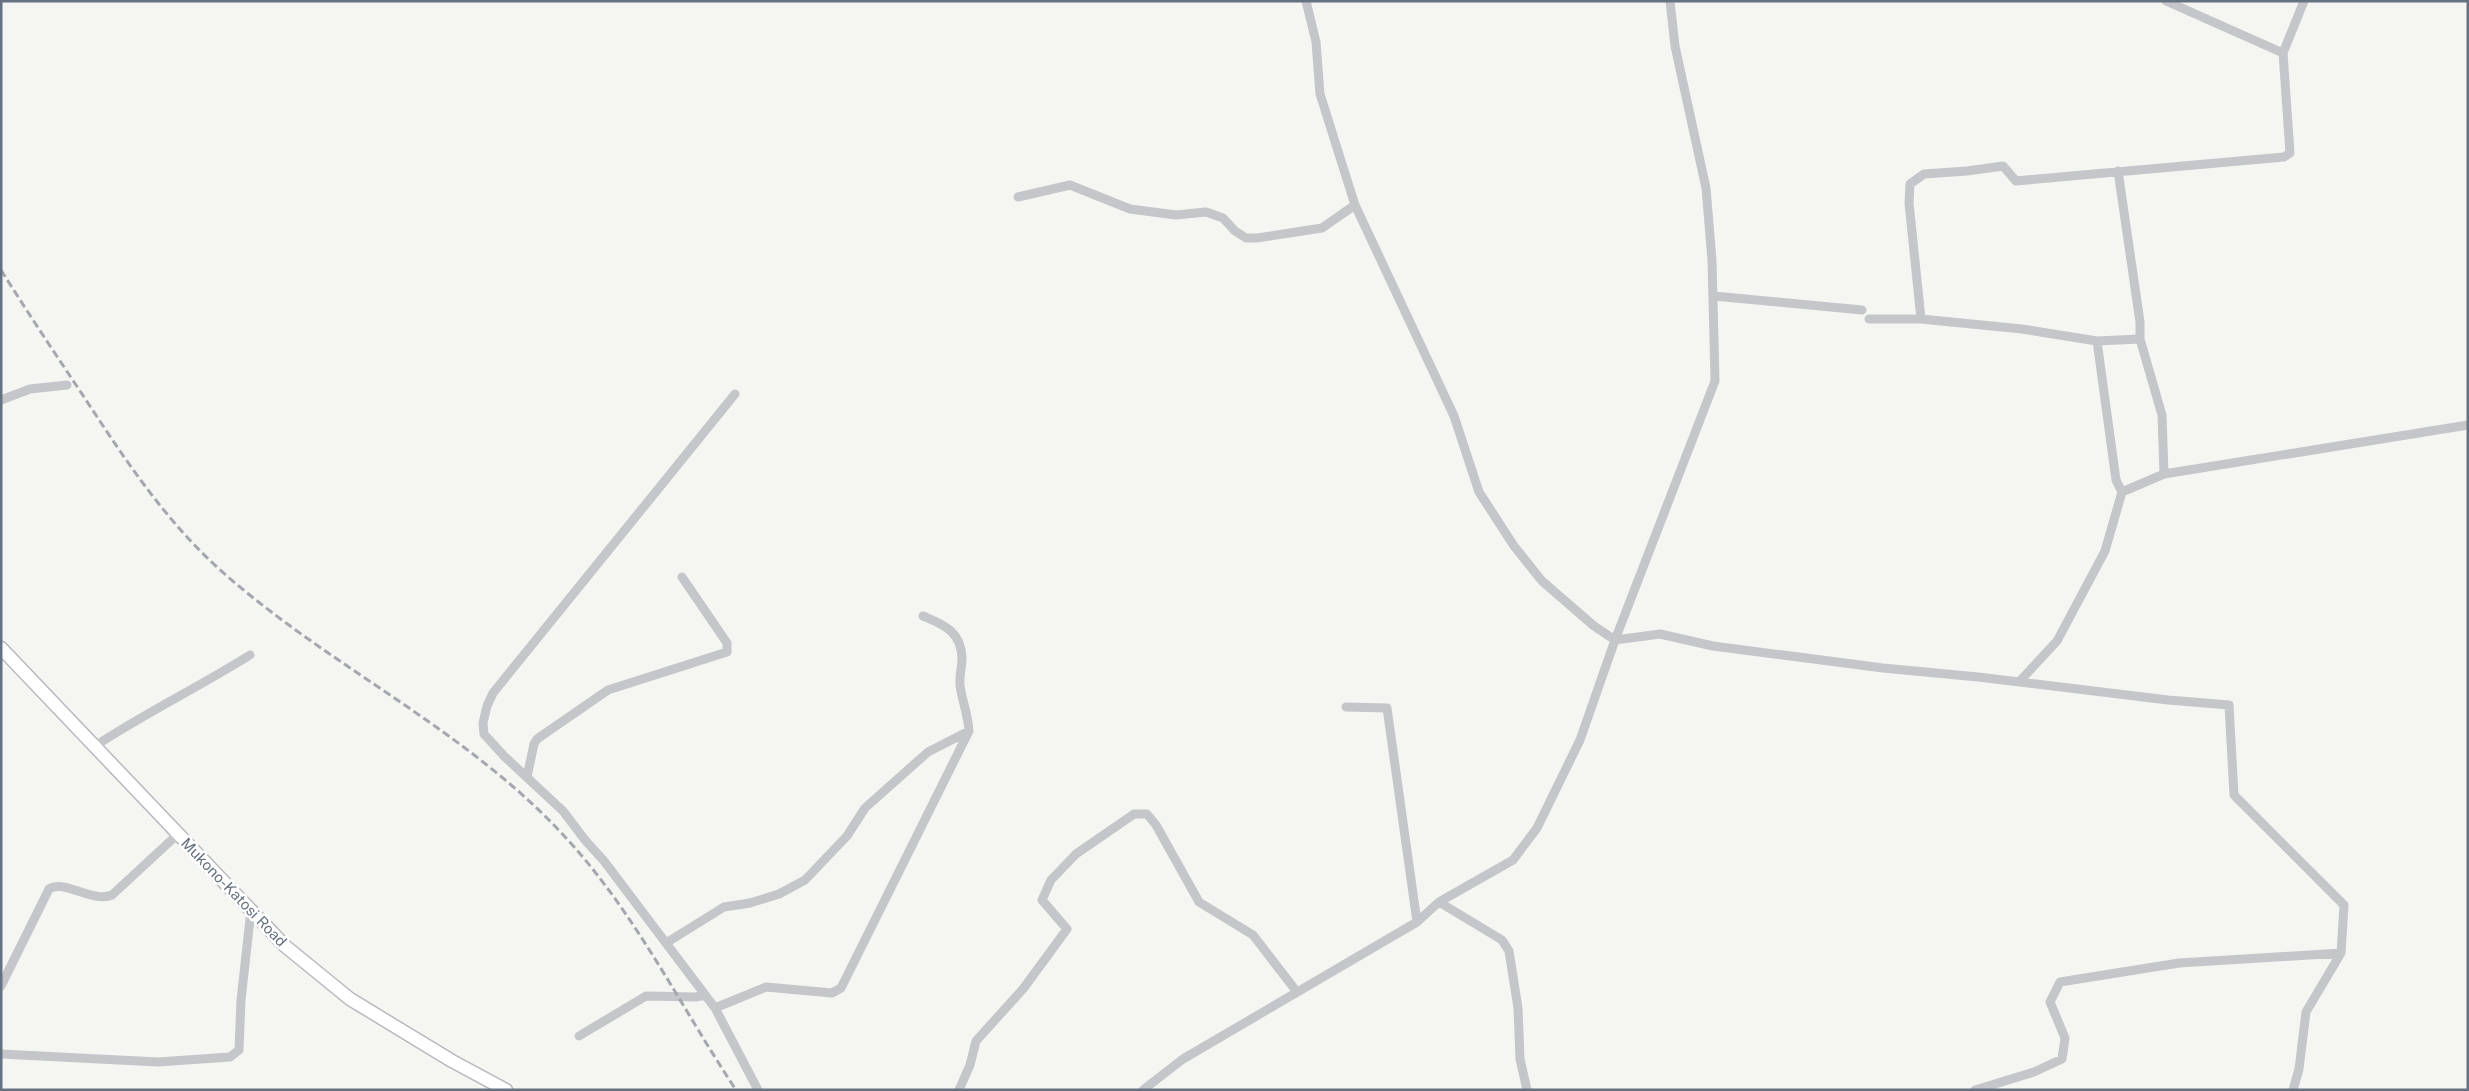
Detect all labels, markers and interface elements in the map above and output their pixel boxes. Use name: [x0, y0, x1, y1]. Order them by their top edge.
street label: Mukono-Katosi Road: [178, 834, 290, 950]

